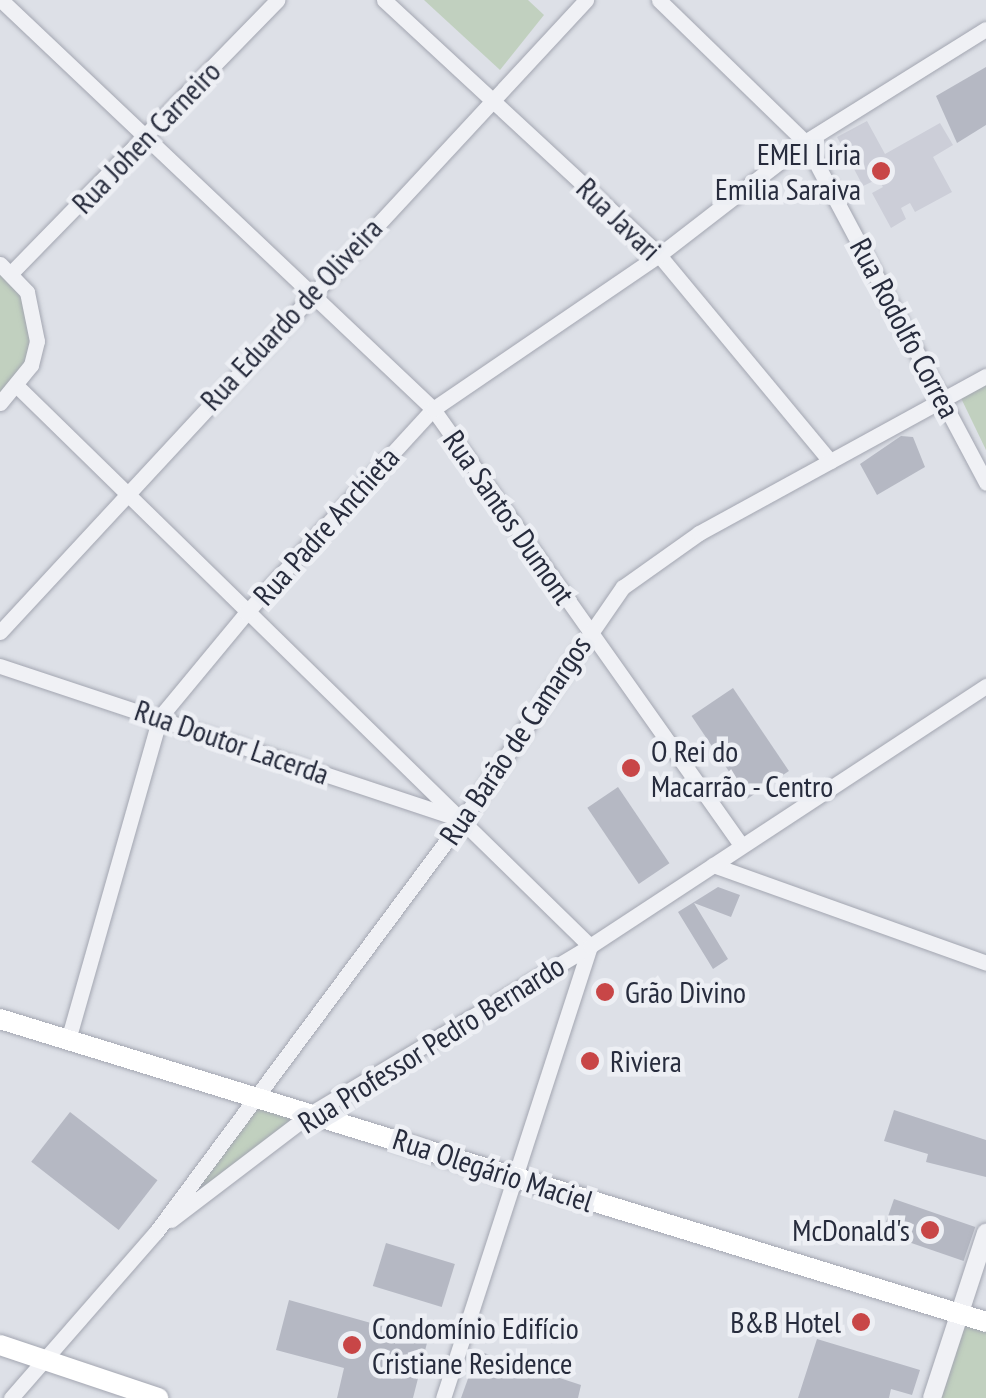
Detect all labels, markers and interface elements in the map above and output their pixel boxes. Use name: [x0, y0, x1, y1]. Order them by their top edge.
street label: Rua Johen Carneiro: [64, 53, 228, 221]
place label: EMEI Liria Emilia Saraiva: [715, 136, 861, 206]
marker: EMEI Liria Emilia Saraiva: [870, 160, 892, 182]
street label: Rua Javari: [569, 170, 669, 268]
street label: Rua Eduardo de Oliveira: [193, 210, 389, 418]
street label: Rua Rodolfo Correa: [843, 232, 967, 424]
street label: Rua Santos Dumont: [436, 423, 582, 611]
street label: Rua Padre Anchieta: [245, 439, 407, 613]
street label: Rua Barão de Camargos: [432, 629, 598, 851]
street label: Rua Doutor Lacerda: [130, 692, 334, 792]
place label: O Rei do Macarrão - Centro: [651, 733, 836, 804]
marker: O Rei do Macarrão - Centro: [620, 757, 642, 779]
street label: Rua Professor Pedro Bernardo: [291, 947, 571, 1141]
place label: Grão Divino: [625, 974, 746, 1010]
marker: Grão Divino: [594, 981, 616, 1003]
place label: Riviera: [610, 1043, 682, 1079]
marker: Riviera: [579, 1050, 601, 1072]
street label: Rua Olegário Maciel: [388, 1121, 598, 1219]
place label: McDonald's: [792, 1212, 910, 1248]
marker: McDonald's: [919, 1219, 941, 1241]
place label: B&B Hotel: [730, 1304, 841, 1340]
place label: Condomínio Edifício Cristiane Residence: [372, 1310, 579, 1380]
marker: B&B Hotel: [850, 1311, 872, 1333]
marker: Condomínio Edifício Cristiane Residence: [341, 1334, 363, 1356]

